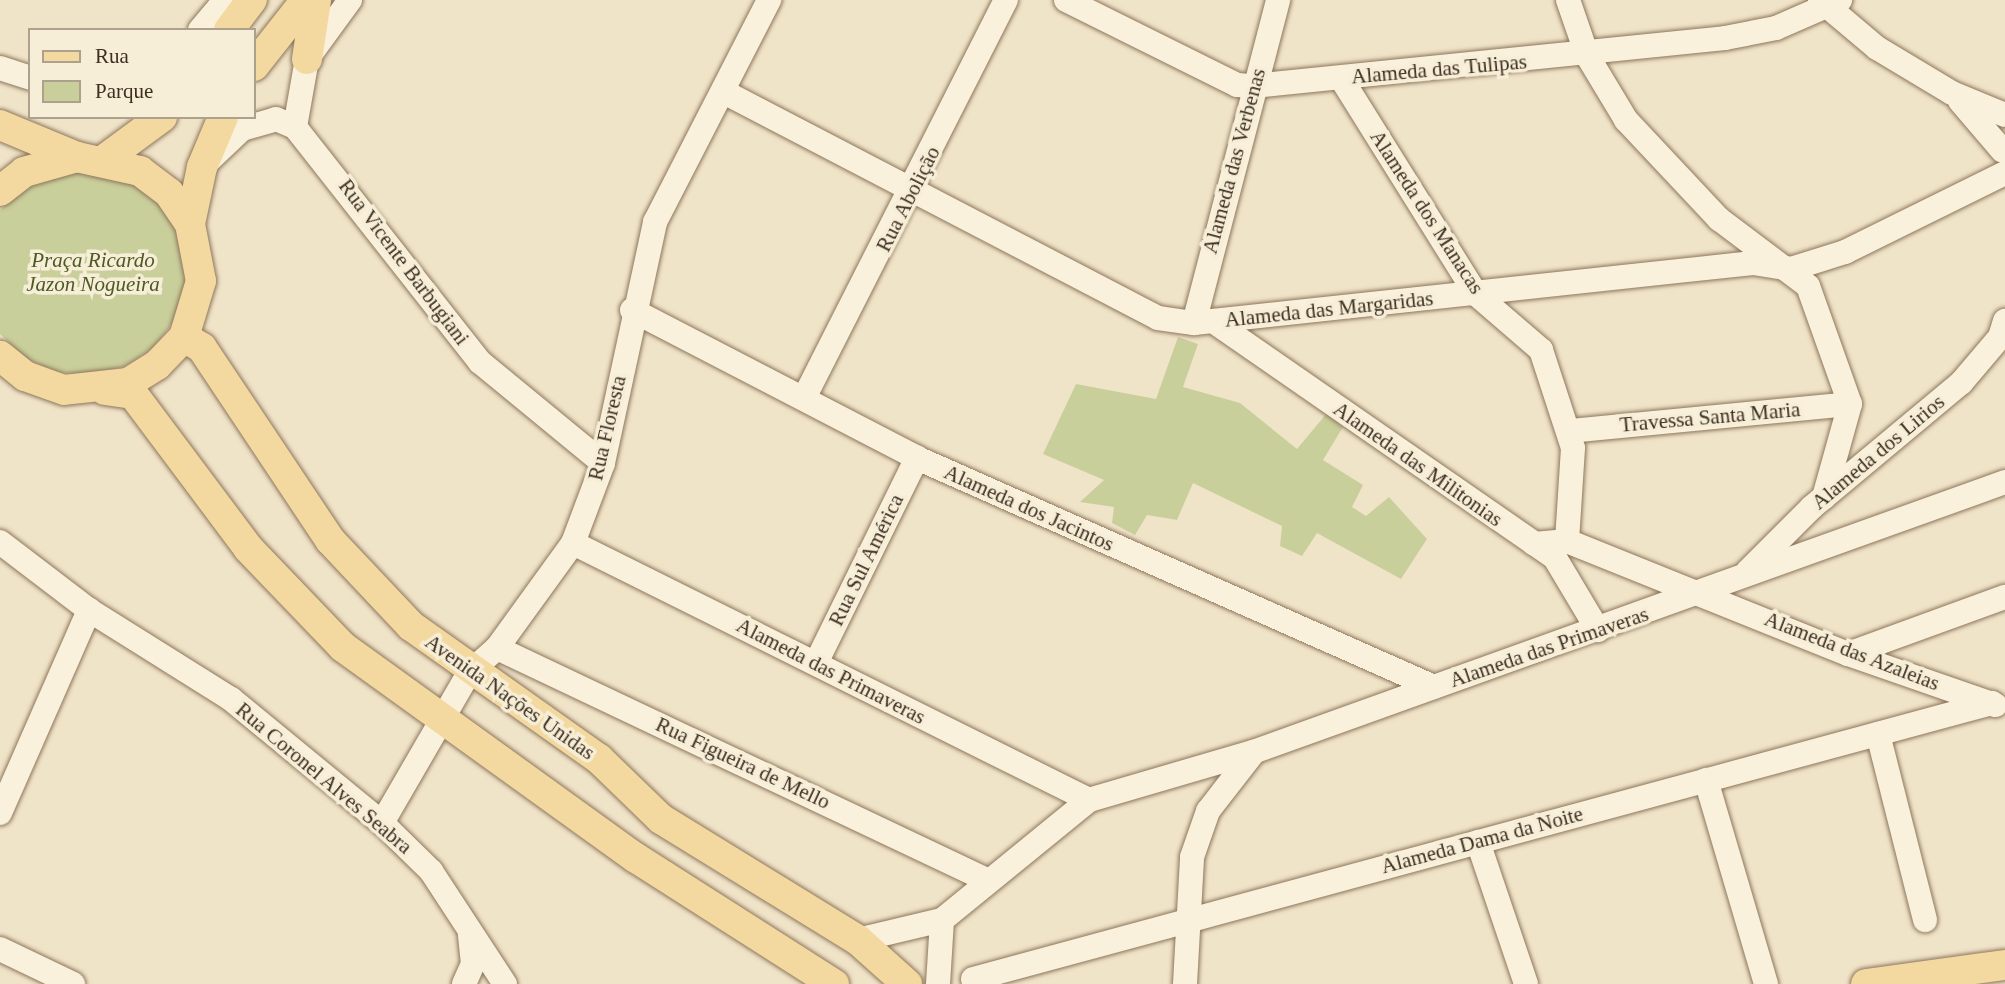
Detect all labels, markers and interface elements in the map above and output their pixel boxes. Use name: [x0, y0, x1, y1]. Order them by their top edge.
legend: [28, 28, 256, 119]
text: Rua: [95, 44, 129, 68]
street label: Alameda das Tulipas: [1350, 49, 1528, 89]
street label: Alameda das Verbenas: [1197, 65, 1271, 257]
text: Parque: [95, 79, 153, 103]
street label: Alameda dos Manacas: [1365, 125, 1489, 299]
street label: Rua Abolição: [870, 142, 946, 256]
street label: Rua Vicente Barbugiani: [333, 174, 475, 350]
park label: Praça Ricardo Jazon Nogueira: [26, 247, 160, 297]
street label: Alameda das Margaridas: [1223, 286, 1435, 332]
street label: Rua Floresta: [583, 373, 631, 483]
street label: Alameda dos Lirios: [1806, 389, 1950, 515]
street label: Alameda das Militonias: [1329, 396, 1507, 532]
street label: Travessa Santa Maria: [1619, 397, 1801, 437]
street label: Alameda dos Jacintos: [940, 459, 1118, 557]
street label: Rua Sul América: [823, 489, 909, 631]
street label: Alameda das Primaveras: [1446, 601, 1652, 693]
street label: Alameda das Azaleias: [1760, 606, 1944, 696]
street label: Alameda das Primaveras: [732, 612, 930, 730]
street label: Avenida Nações Unidas: [420, 629, 600, 765]
street label: Rua Coronel Alves Seabra: [230, 697, 418, 859]
street label: Rua Figueira de Mello: [652, 712, 834, 814]
street label: Alameda Dama da Noite: [1378, 801, 1586, 879]

